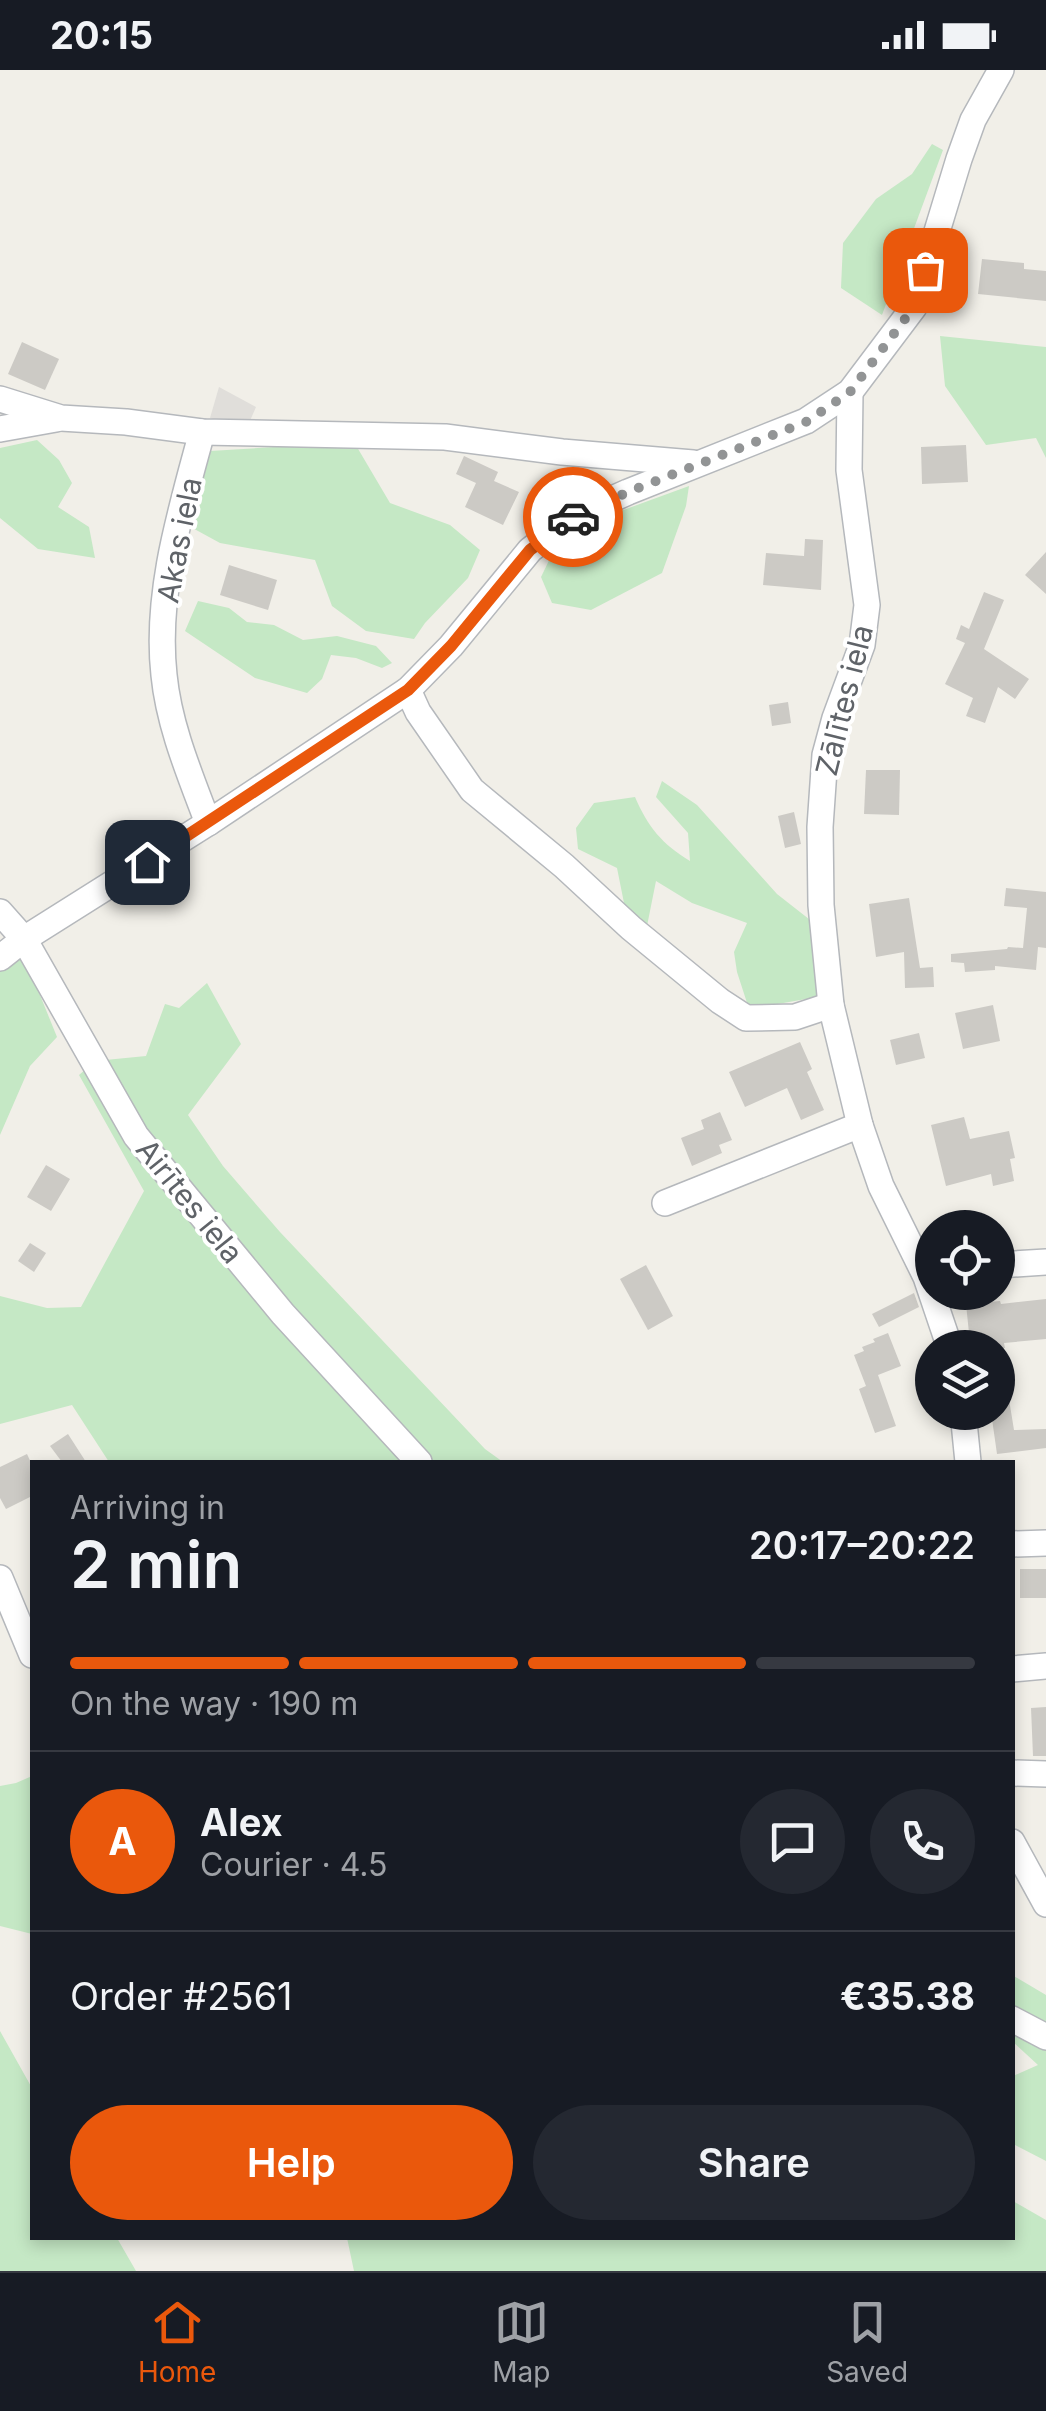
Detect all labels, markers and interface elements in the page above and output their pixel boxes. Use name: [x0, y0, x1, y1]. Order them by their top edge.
text: 20:15: [50, 12, 153, 58]
pin: [883, 228, 968, 313]
icon: bag: [898, 243, 953, 298]
courier: [523, 467, 623, 567]
street label: Akas iela: [149, 474, 209, 606]
icon: car: [546, 490, 601, 545]
street label: Zālītes iela: [808, 621, 880, 779]
pin: [105, 820, 190, 905]
icon: home: [120, 835, 175, 890]
street label: Airītes iela: [129, 1132, 251, 1270]
map controls: [915, 1210, 1015, 1430]
button: locate: [915, 1210, 1015, 1310]
button: layers: [915, 1330, 1015, 1430]
text: Arriving in: [70, 1488, 225, 1527]
text: 20:17–20:22: [749, 1522, 975, 1568]
text: 2 min: [70, 1525, 242, 1604]
text: On the way · 190 m: [70, 1684, 358, 1723]
button: chat: [740, 1789, 845, 1894]
button: phone: [870, 1789, 975, 1894]
text: Alex: [200, 1799, 283, 1845]
text: A: [108, 1818, 137, 1864]
text: Courier · 4.5: [200, 1845, 388, 1884]
text: Order #2561: [70, 1973, 293, 2019]
text: €35.38: [840, 1973, 975, 2019]
button: Help: [70, 2105, 513, 2220]
button: Share: [533, 2105, 975, 2220]
tab: Home: [138, 2295, 216, 2389]
tab: Map: [492, 2295, 550, 2389]
tab: Saved: [826, 2295, 908, 2389]

